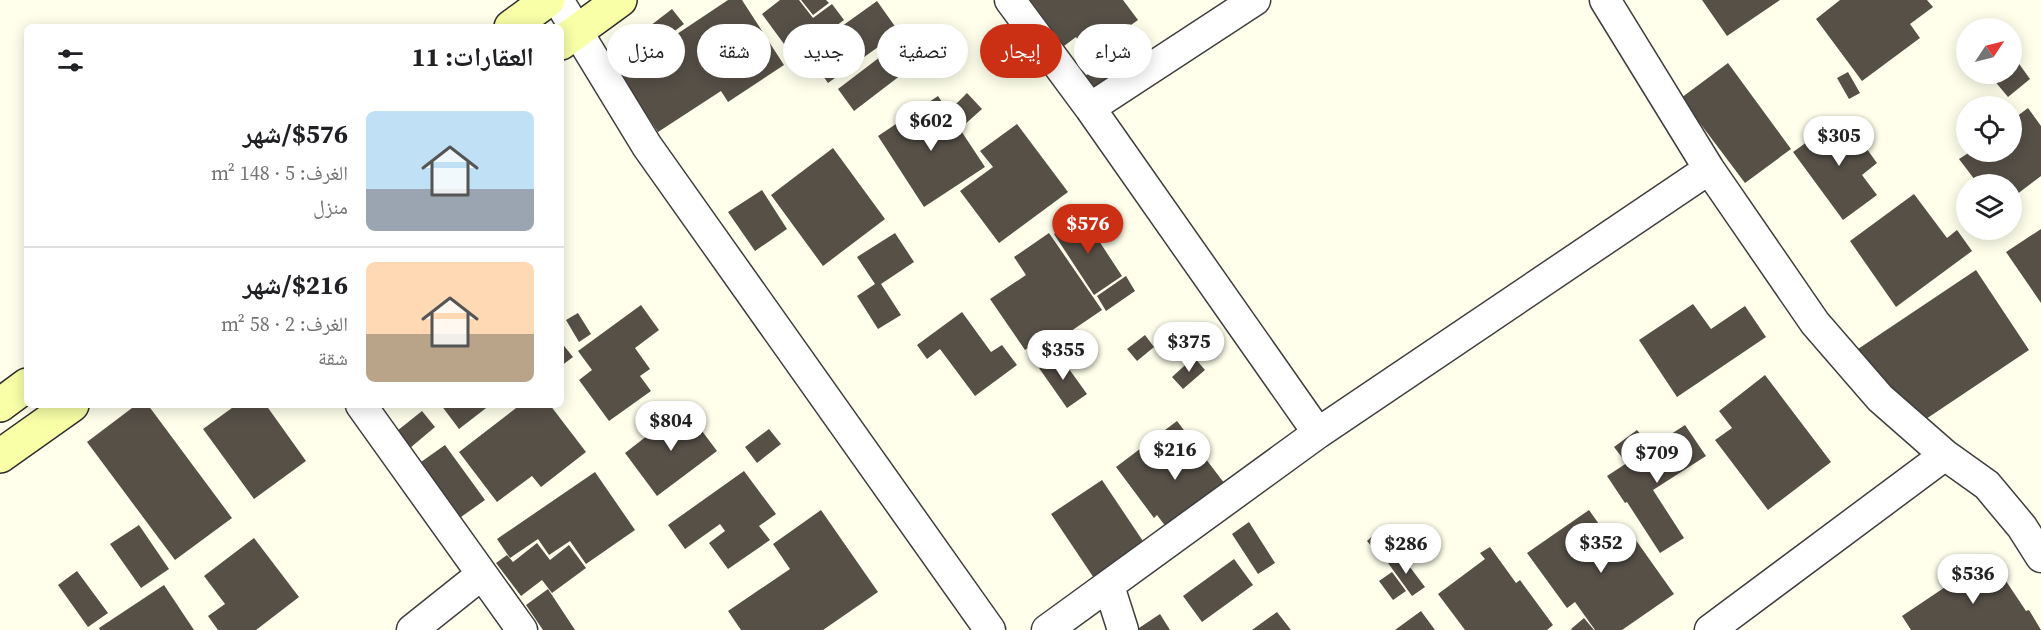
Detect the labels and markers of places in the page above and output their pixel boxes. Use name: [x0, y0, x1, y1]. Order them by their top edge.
pin: $602: [895, 101, 967, 152]
pin: $305: [1803, 116, 1875, 167]
pin: $576: [1052, 204, 1124, 255]
pin: $375: [1153, 322, 1225, 373]
pin: $355: [1027, 330, 1099, 381]
pin: $804: [635, 401, 707, 452]
pin: $216: [1139, 430, 1211, 481]
pin: $709: [1621, 433, 1693, 484]
pin: $352: [1565, 523, 1637, 574]
pin: $286: [1370, 524, 1442, 575]
pin: $536: [1937, 554, 2009, 605]

